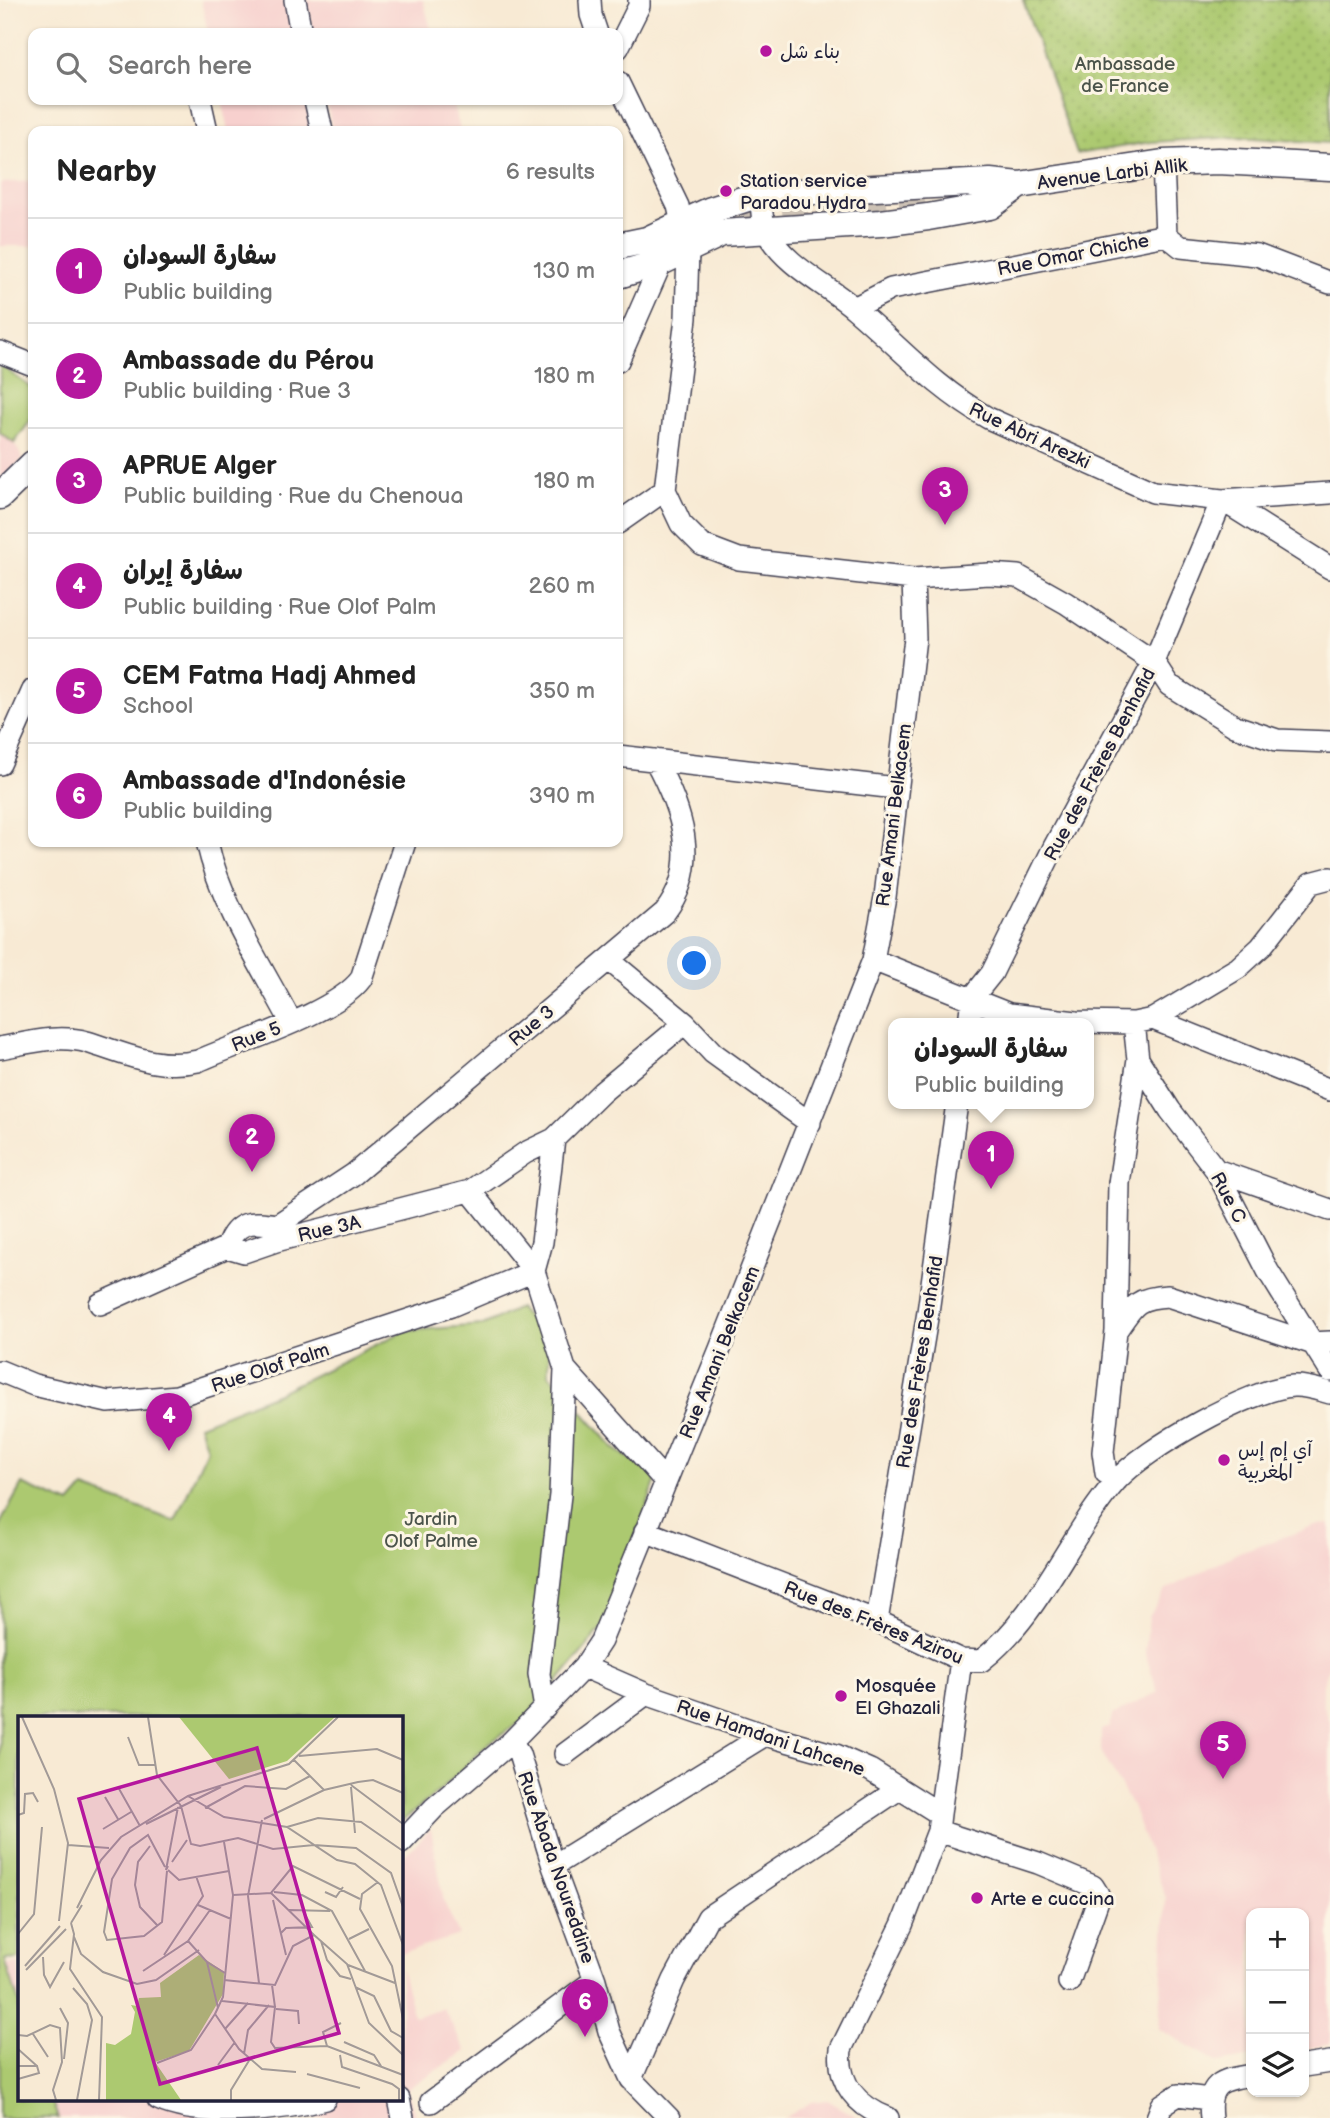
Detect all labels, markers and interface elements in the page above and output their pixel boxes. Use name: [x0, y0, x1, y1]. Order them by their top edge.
search box: [28, 28, 623, 105]
place label: بناء شل: [780, 41, 840, 64]
marker: بناء شل: [758, 43, 774, 59]
icon: search: [52, 48, 90, 86]
text: Search here: [108, 51, 252, 82]
park label: Ambassade de France: [1075, 53, 1175, 98]
text: Nearby: [56, 154, 156, 190]
street label: Avenue Larbi Allik: [1036, 154, 1189, 195]
text: 6 results: [506, 158, 595, 186]
place label: Station service Paradou Hydra: [740, 170, 867, 215]
marker: Station service Paradou Hydra: [718, 183, 734, 199]
street label: Rue Omar Chiche: [996, 230, 1151, 281]
text: سفارة السودان: [123, 241, 277, 272]
text: 1: [74, 257, 84, 285]
text: 130 m: [533, 257, 595, 285]
text: Public building: [123, 278, 273, 306]
text: Ambassade du Pérou: [123, 346, 374, 377]
text: 2: [72, 362, 86, 390]
text: 180 m: [534, 362, 595, 390]
text: Public building · Rue 3: [123, 377, 351, 405]
street label: Rue Abri Arezki: [965, 398, 1094, 475]
text: APRUE Alger: [123, 451, 277, 482]
text: 3: [72, 467, 86, 495]
text: 180 m: [534, 467, 595, 495]
pin: 3: [922, 467, 968, 525]
text: Public building · Rue du Chenoua: [123, 482, 463, 510]
text: سفارة إيران: [123, 556, 243, 587]
text: 4: [72, 572, 86, 600]
text: 260 m: [529, 572, 595, 600]
text: Public building · Rue Olof Palm: [123, 593, 436, 621]
text: CEM Fatma Hadj Ahmed: [123, 661, 416, 692]
street label: Rue des Frères Benhafid: [1040, 664, 1161, 865]
text: 5: [72, 677, 86, 705]
text: 350 m: [529, 677, 595, 705]
text: School: [123, 692, 193, 720]
street label: Rue Amani Belkacem: [872, 722, 917, 908]
text: Ambassade d'Indonésie: [123, 766, 406, 797]
text: 6: [72, 782, 86, 810]
text: 390 m: [529, 782, 595, 810]
text: Public building: [123, 797, 273, 825]
your location: [677, 946, 711, 980]
street label: Rue 3: [505, 1001, 559, 1052]
street label: Rue 5: [228, 1017, 285, 1058]
popup: [888, 1018, 1094, 1109]
text: سفارة السودان: [914, 1034, 1068, 1065]
text: Public building: [914, 1071, 1064, 1099]
pin: 2: [229, 1114, 275, 1172]
pin: 1: [968, 1131, 1014, 1189]
street label: Rue C: [1205, 1168, 1251, 1227]
street label: Rue 3A: [296, 1211, 363, 1248]
street label: Rue des Frères Benhafid: [892, 1254, 949, 1470]
street label: Rue Amani Belkacem: [675, 1263, 766, 1442]
street label: Rue Olof Palm: [209, 1339, 332, 1398]
pin: 4: [146, 1393, 192, 1451]
place label: آي إم إس المغربية: [1238, 1439, 1313, 1484]
marker: آي إم إس المغربية: [1216, 1452, 1232, 1468]
park label: Jardin Olof Palme: [384, 1508, 478, 1553]
street label: Rue des Frères Azirou: [780, 1577, 967, 1670]
place label: Mosquée El Ghazali: [855, 1675, 941, 1720]
marker: Mosquée El Ghazali: [833, 1688, 849, 1704]
street label: Rue Hamdani Lahcene: [673, 1695, 868, 1781]
inset map: [18, 1716, 402, 2100]
pin: 5: [1200, 1721, 1246, 1779]
street label: Rue Abada Noureddine: [512, 1768, 599, 1967]
place label: Arte e cuccina: [991, 1888, 1115, 1911]
marker: Arte e cuccina: [969, 1890, 985, 1906]
map controls: [1246, 1908, 1309, 2097]
button: +: [1246, 1908, 1309, 1971]
button: −: [1246, 1971, 1309, 2034]
pin: 6: [562, 1979, 608, 2037]
button: layers: [1246, 2034, 1309, 2097]

